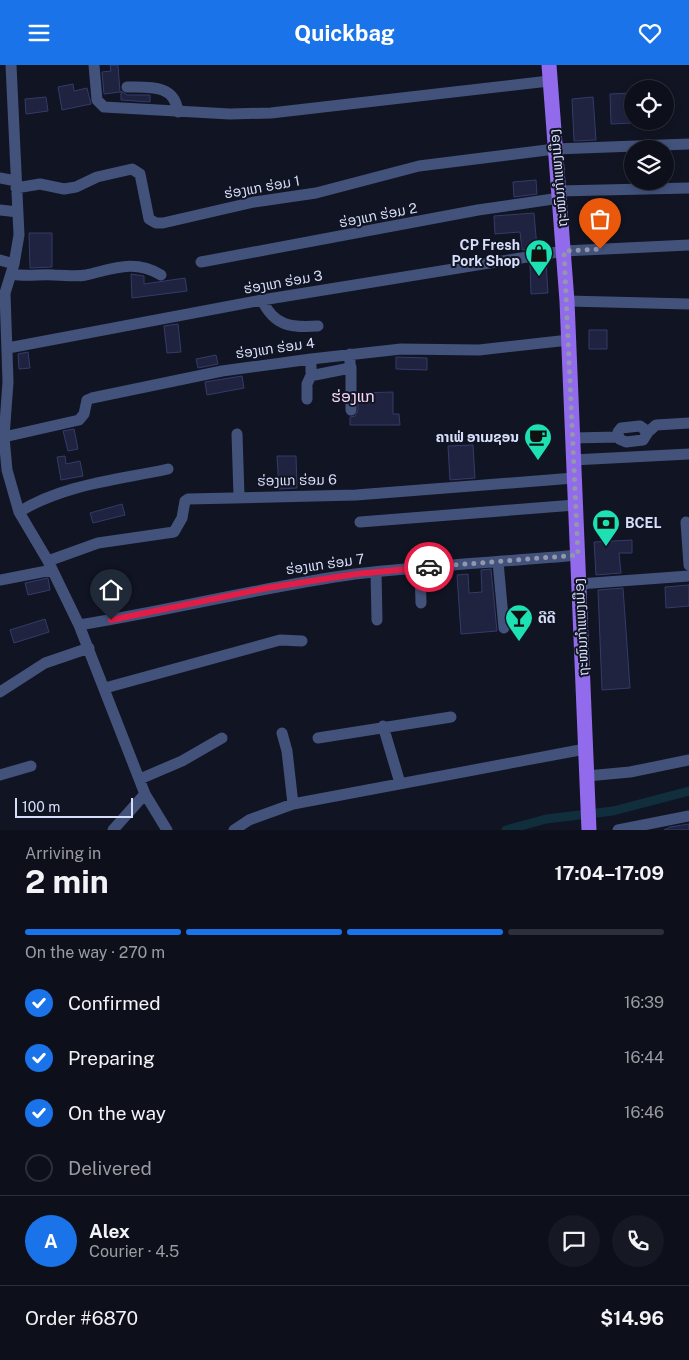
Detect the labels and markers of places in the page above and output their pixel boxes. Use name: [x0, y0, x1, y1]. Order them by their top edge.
pin: [579, 198, 621, 249]
place label: CP Fresh Pork Shop: [451, 237, 520, 269]
shop icon: CP Fresh Pork Shop: [524, 238, 554, 277]
cafe icon: ຄາເຟ່ ອາເມຊອນ: [523, 422, 553, 461]
place label: ຄາເຟ່ ອາເມຊອນ: [436, 429, 519, 445]
bank icon: BCEL: [591, 508, 621, 547]
place label: BCEL: [625, 515, 662, 531]
pin: [90, 569, 132, 620]
bar icon: ດີດີ: [504, 603, 534, 642]
place label: ດີດີ: [538, 610, 556, 626]

